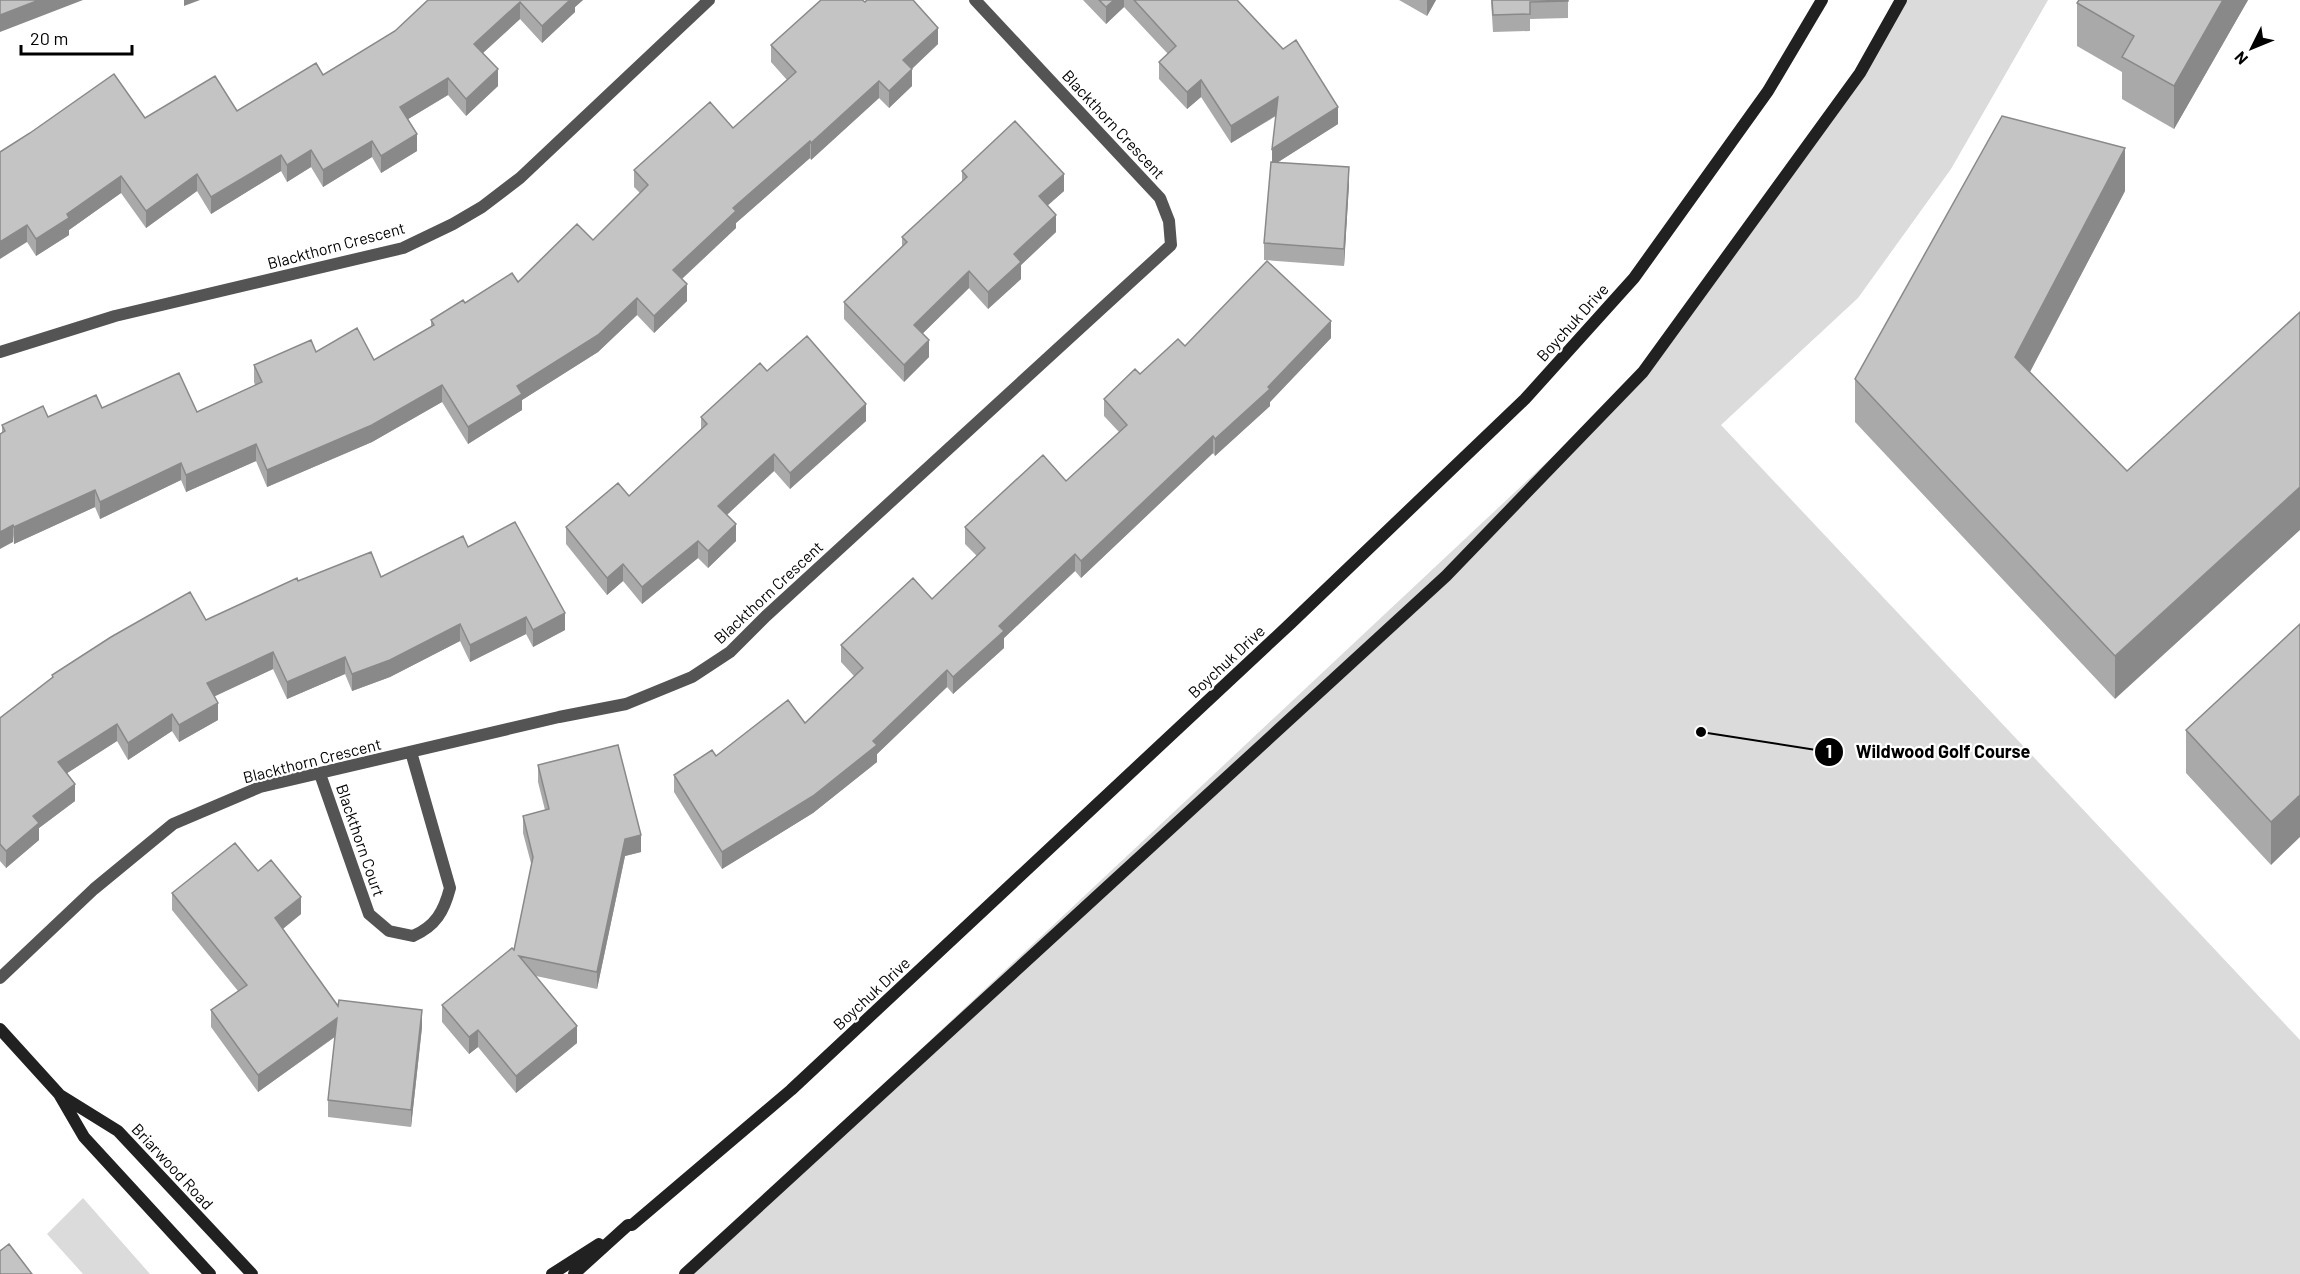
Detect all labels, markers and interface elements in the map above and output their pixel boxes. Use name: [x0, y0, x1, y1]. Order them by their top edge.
scale bar: [21, 18, 132, 56]
north arrow: [2222, 18, 2282, 78]
text: 20 m: [30, 27, 68, 49]
text: N: [2230, 48, 2251, 69]
street label: Blackthorn Crescent: [1059, 66, 1169, 182]
street label: Blackthorn Crescent: [265, 217, 407, 273]
street label: Boychuk Drive: [1532, 279, 1612, 365]
street label: Blackthorn Crescent: [710, 537, 826, 647]
street label: Boychuk Drive: [1184, 621, 1268, 701]
street label: Blackthorn Crescent: [241, 734, 383, 786]
callout: Wildwood Golf Course: [1814, 734, 2043, 770]
text: 1: [1826, 740, 1832, 762]
text: Wildwood Golf Course: [1856, 740, 2030, 762]
street label: Blackthorn Court: [333, 781, 389, 899]
street label: Boychuk Drive: [829, 953, 913, 1033]
street label: Briarwood Road: [128, 1119, 218, 1213]

